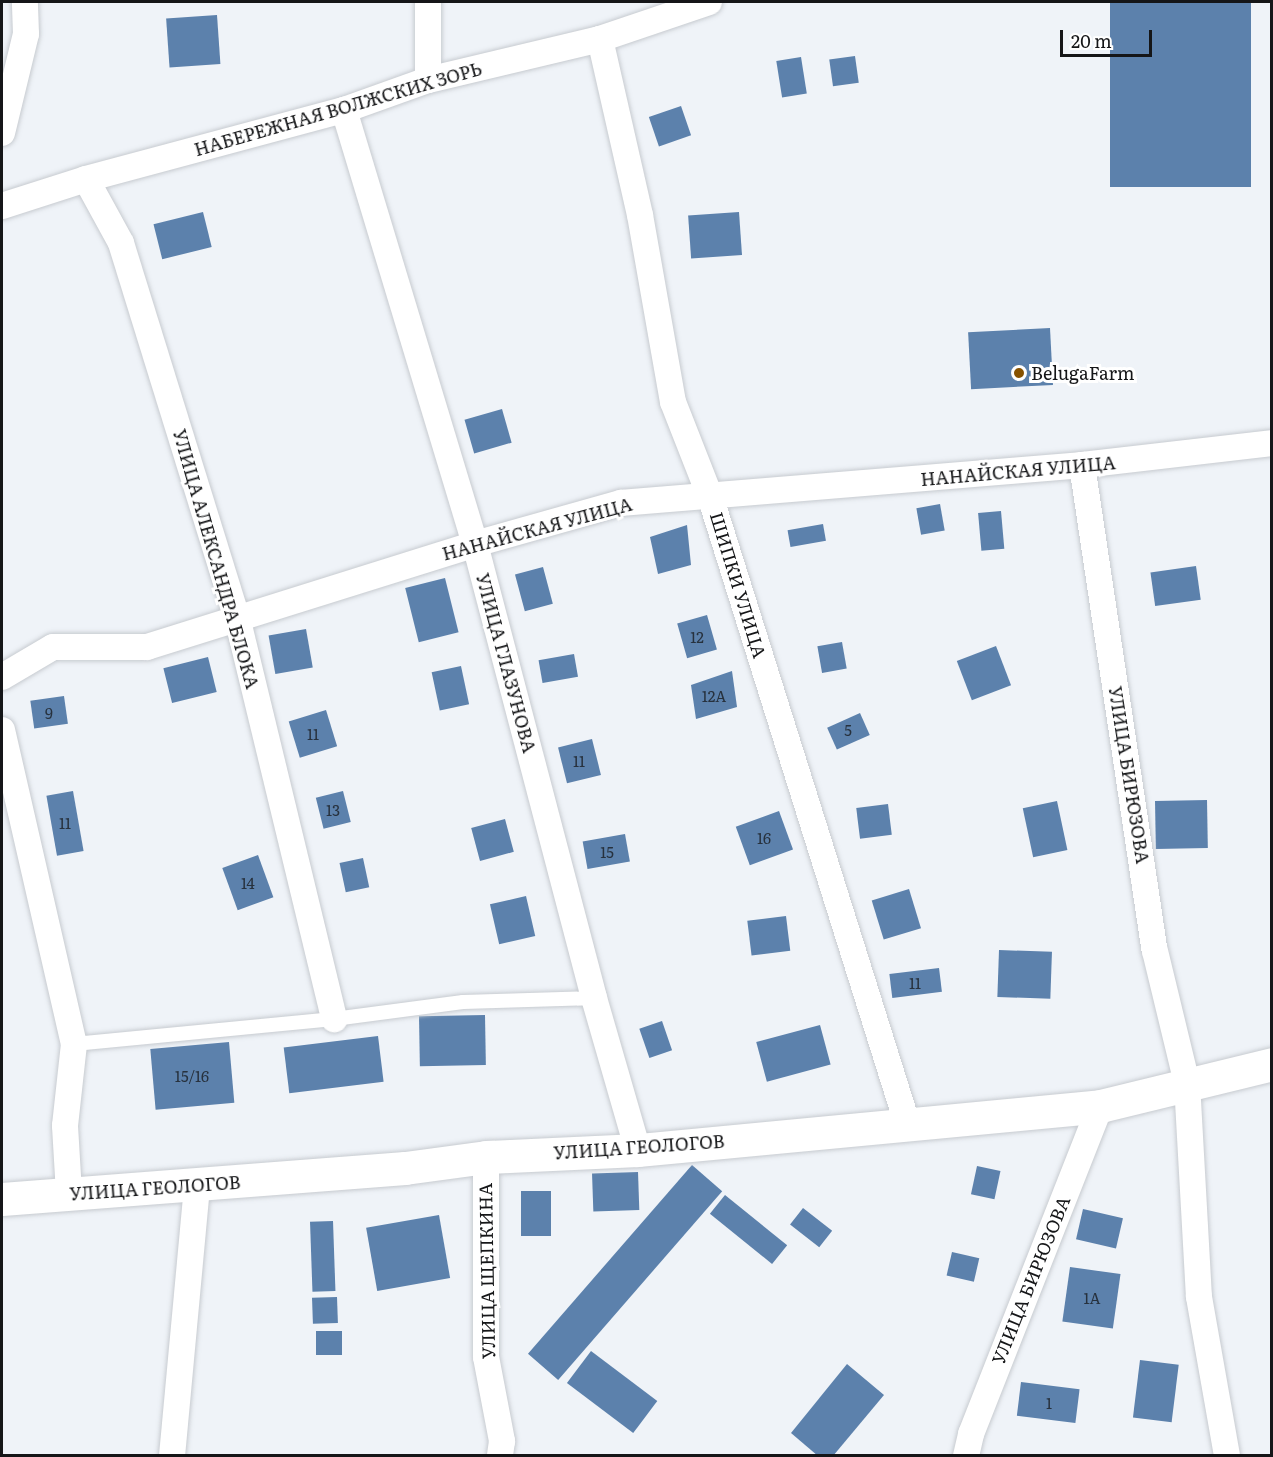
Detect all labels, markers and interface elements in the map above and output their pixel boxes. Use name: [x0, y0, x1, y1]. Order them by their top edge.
scale bar: [1063, 18, 1154, 56]
text: 20 m: [1071, 27, 1112, 54]
street label: НАБЕРЕЖНАЯ ВОЛЖСКИХ ЗОРЬ: [192, 57, 484, 161]
place label: BelugaFarm: [1031, 362, 1135, 384]
marker: BelugaFarm: [1012, 366, 1026, 380]
street label: УЛИЦА АЛЕКСАНДРА БЛОКА: [169, 427, 263, 691]
street label: НАНАЙСКАЯ УЛИЦА: [920, 452, 1116, 490]
street label: НАНАЙСКАЯ УЛИЦА: [440, 493, 634, 565]
street label: ШИПКИ УЛИЦА: [706, 509, 770, 661]
street label: УЛИЦА ГЛАЗУНОВА: [472, 571, 540, 755]
house number: 12: [690, 628, 704, 646]
street label: УЛИЦА БИРЮЗОВА: [1104, 685, 1154, 865]
house number: 12А: [702, 687, 726, 705]
house number: 9: [45, 704, 53, 722]
house number: 5: [844, 721, 852, 739]
house number: 11: [307, 725, 319, 743]
house number: 11: [573, 752, 585, 770]
house number: 13: [326, 801, 340, 819]
house number: 11: [59, 814, 71, 832]
house number: 16: [757, 829, 771, 847]
house number: 15: [600, 843, 614, 861]
house number: 14: [241, 874, 255, 892]
house number: 11: [909, 974, 921, 992]
house number: 15/16: [175, 1067, 209, 1085]
street label: УЛИЦА ГЕОЛОГОВ: [553, 1130, 725, 1164]
street label: УЛИЦА ГЕОЛОГОВ: [69, 1171, 241, 1205]
street label: УЛИЦА ЩЕПКИНА: [475, 1183, 499, 1359]
street label: УЛИЦА БИРЮЗОВА: [987, 1193, 1075, 1367]
house number: 1А: [1083, 1289, 1101, 1307]
house number: 1: [1046, 1394, 1052, 1412]

